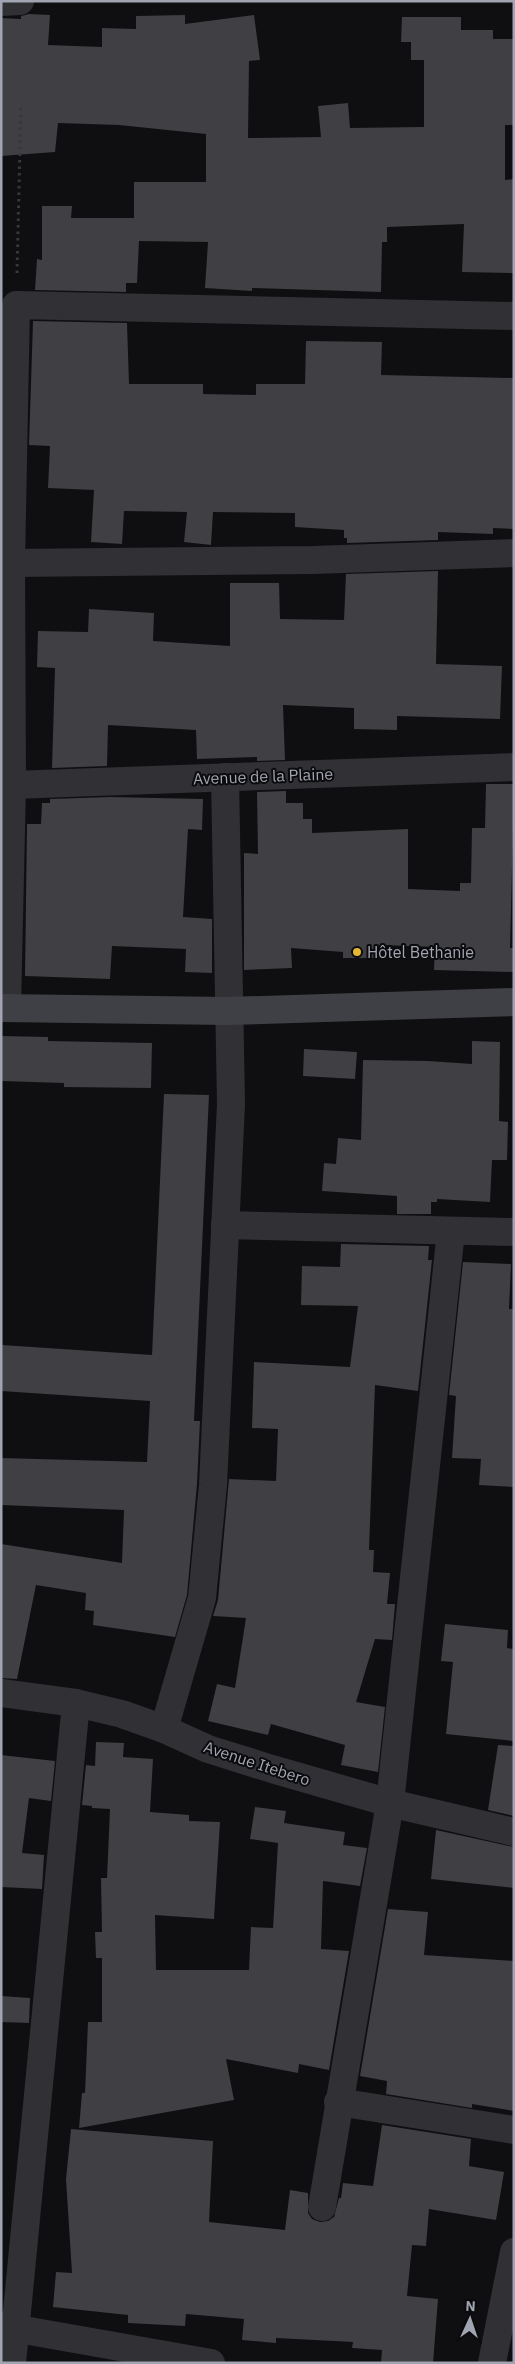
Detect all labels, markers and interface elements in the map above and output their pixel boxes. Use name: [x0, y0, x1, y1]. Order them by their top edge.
street label: Avenue de la Plaine: [193, 764, 334, 788]
place label: Hôtel Bethanie: [367, 942, 474, 962]
marker: Hôtel Bethanie: [351, 946, 363, 958]
street label: Avenue Itebero: [201, 1736, 313, 1790]
north arrow: [445, 2294, 495, 2344]
text: N: [465, 2297, 476, 2315]

